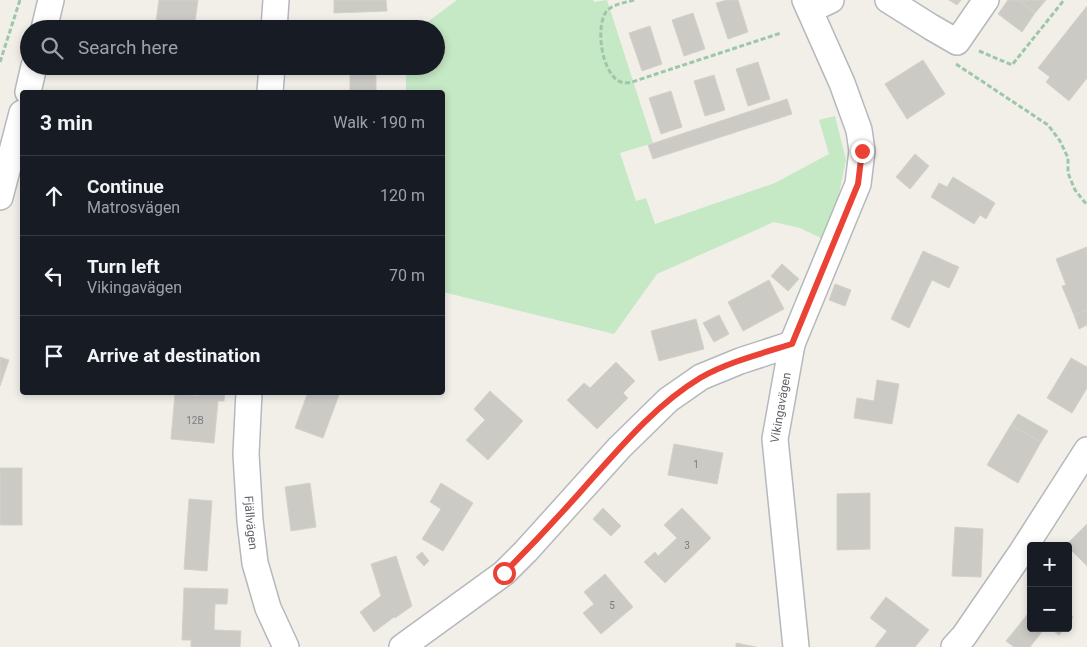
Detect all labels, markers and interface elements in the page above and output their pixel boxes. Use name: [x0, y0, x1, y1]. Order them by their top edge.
search box: [20, 20, 445, 75]
icon: search: [38, 34, 66, 62]
text: Search here: [78, 36, 178, 59]
text: 3 min: [40, 111, 93, 135]
text: Walk · 190 m: [333, 113, 425, 132]
route end: [851, 140, 874, 163]
text: Continue: [87, 175, 164, 198]
icon: ahead: [40, 182, 68, 210]
text: 120 m: [380, 186, 425, 205]
text: Matrosvägen: [87, 198, 180, 217]
text: Turn left: [87, 255, 160, 278]
icon: left: [40, 262, 68, 290]
text: 70 m: [389, 266, 425, 285]
text: Vikingavägen: [87, 278, 182, 297]
icon: arrive: [40, 342, 68, 370]
text: Arrive at destination: [87, 344, 260, 367]
street label: Vikingavägen: [767, 371, 794, 444]
house number: 12B: [186, 415, 204, 426]
house number: 1: [693, 459, 699, 470]
street label: Fjällvägen: [242, 495, 260, 550]
house number: 3: [684, 540, 690, 551]
map controls: [1027, 542, 1072, 632]
button: +: [1027, 542, 1072, 587]
route start: [493, 562, 516, 585]
button: −: [1027, 587, 1072, 632]
house number: 5: [609, 600, 615, 611]

